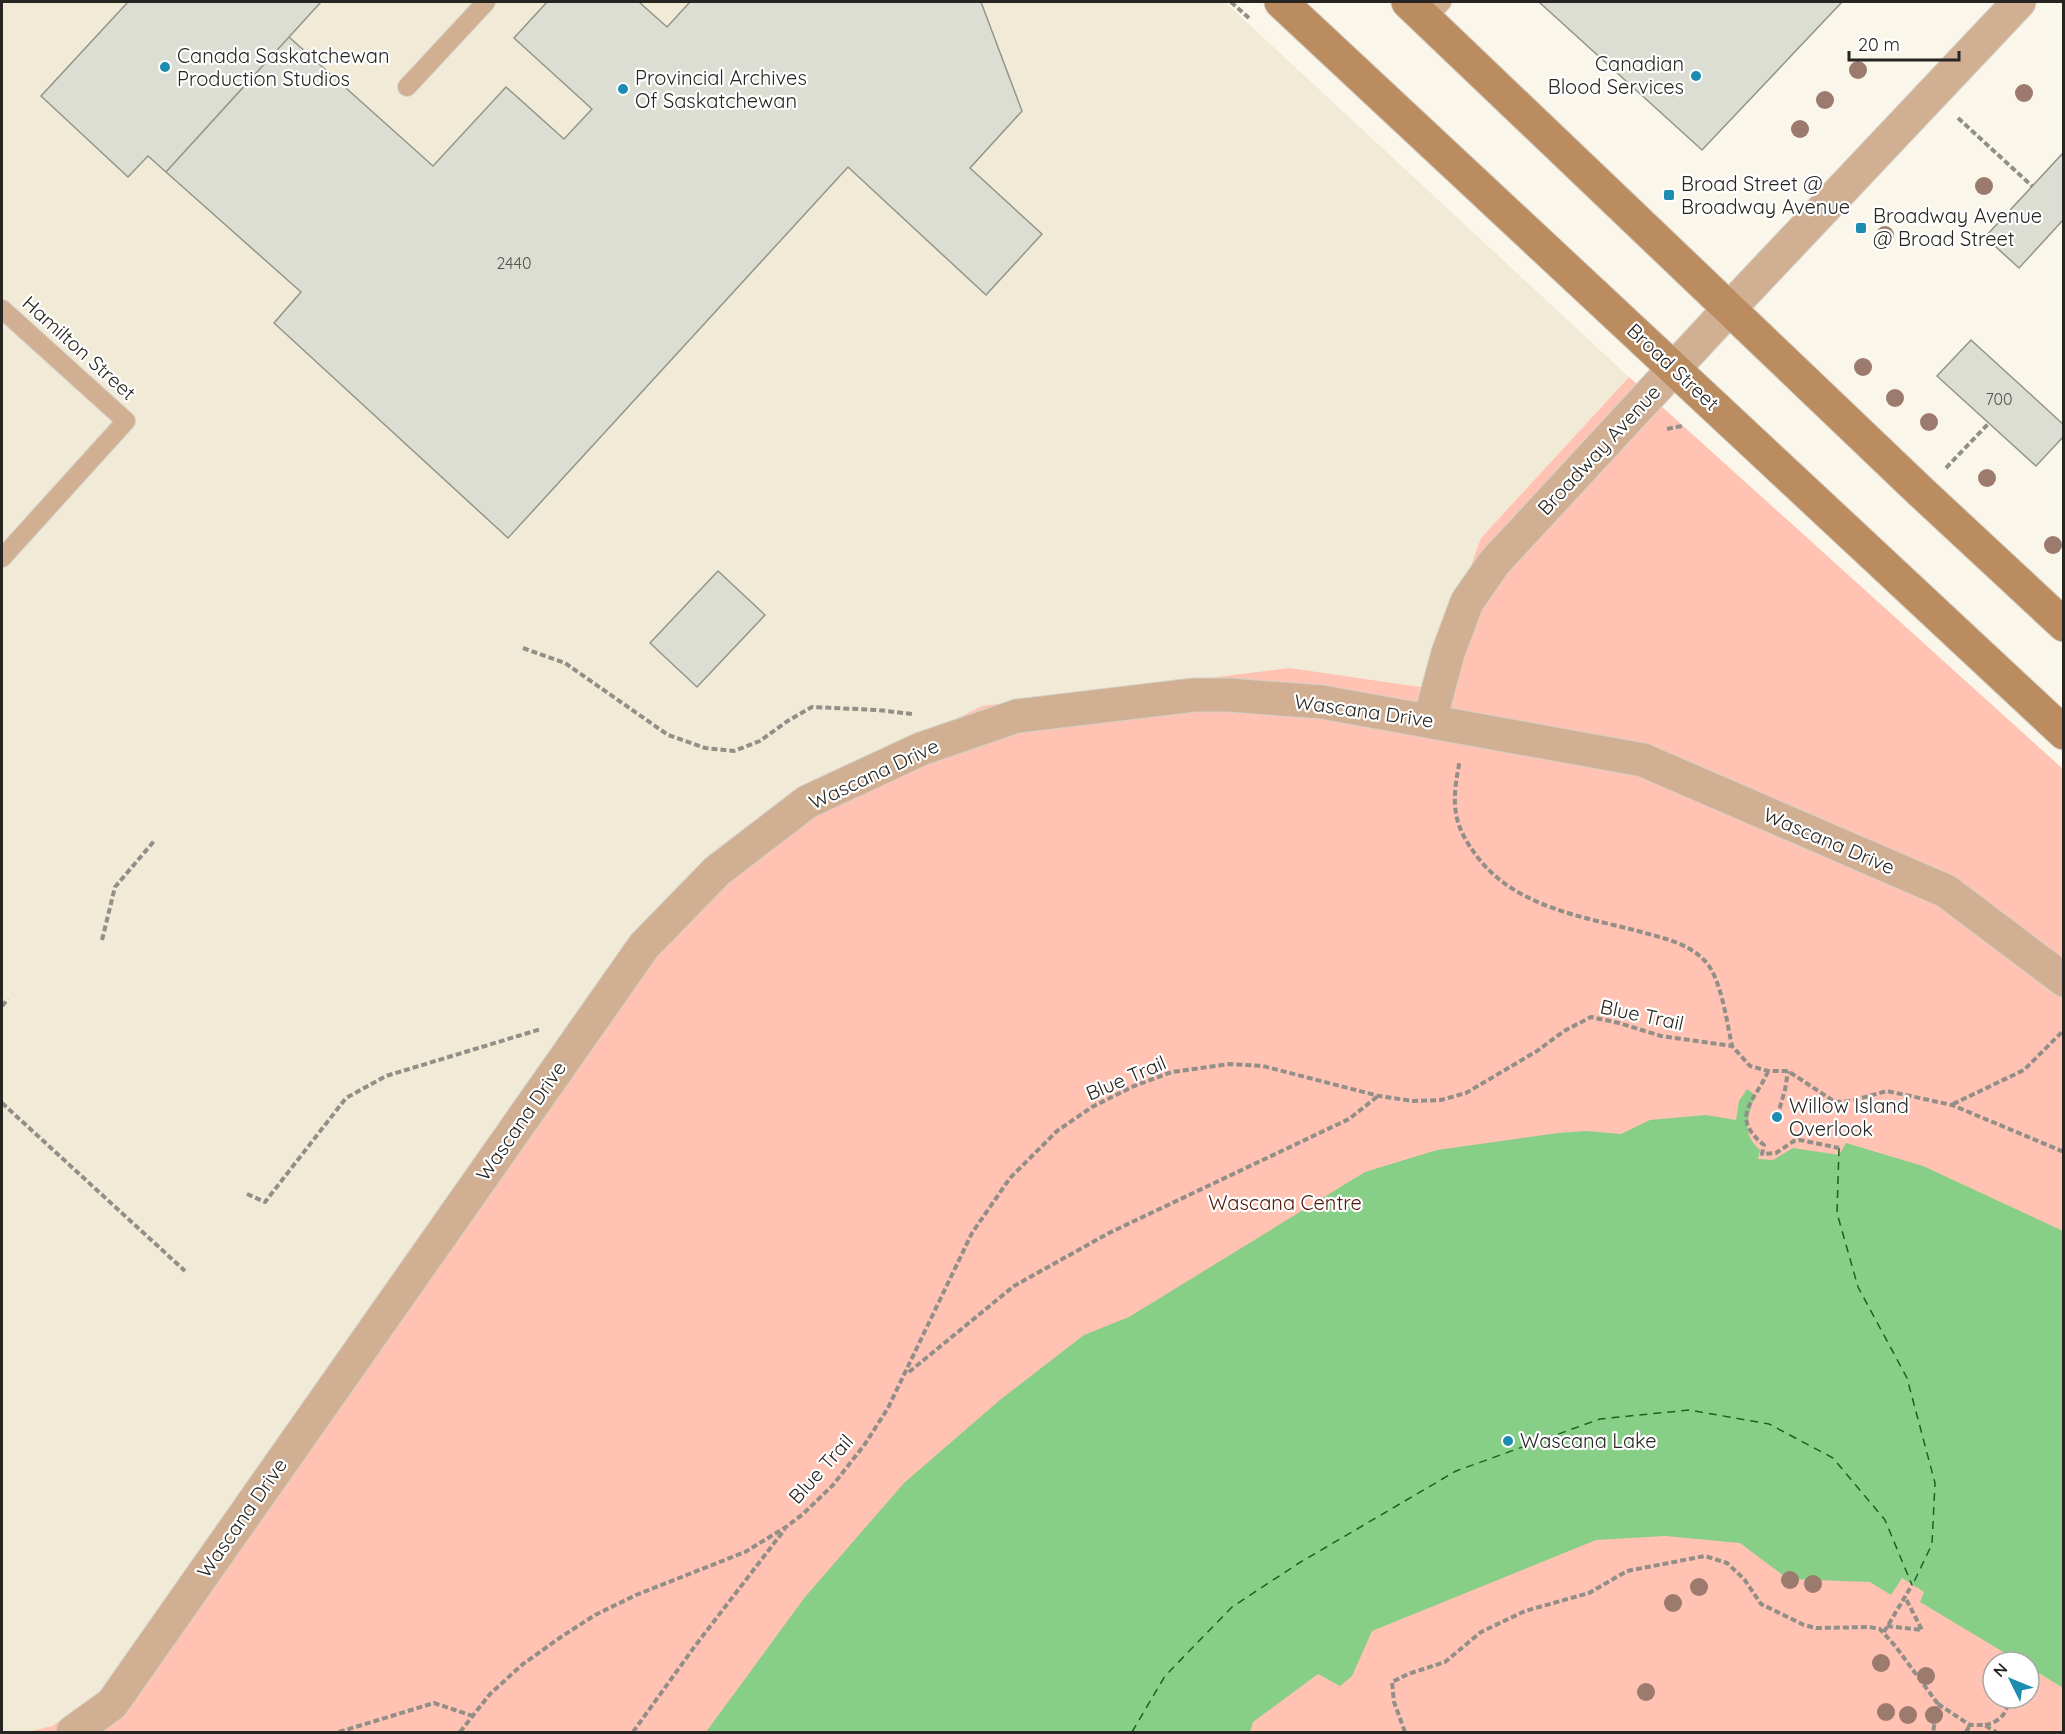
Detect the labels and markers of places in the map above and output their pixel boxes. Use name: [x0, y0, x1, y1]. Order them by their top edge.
place label: Canada Saskatchewan Production Studios: [177, 43, 390, 91]
place label: Canadian Blood Services: [1548, 51, 1684, 99]
marker: Canada Saskatchewan Production Studios: [158, 60, 172, 74]
place label: Provincial Archives Of Saskatchewan: [635, 65, 807, 113]
marker: Canadian Blood Services: [1689, 69, 1703, 83]
marker: Provincial Archives Of Saskatchewan: [616, 82, 630, 96]
place label: Broad Street @ Broadway Avenue: [1681, 171, 1850, 219]
marker: Broad Street @ Broadway Avenue: [1662, 188, 1676, 202]
place label: Broadway Avenue @ Broad Street: [1873, 203, 2042, 251]
marker: Broadway Avenue @ Broad Street: [1854, 221, 1868, 235]
place label: Willow Island Overlook: [1789, 1093, 1909, 1141]
marker: Willow Island Overlook: [1770, 1110, 1784, 1124]
place label: Wascana Lake: [1520, 1428, 1657, 1453]
marker: Wascana Lake: [1501, 1434, 1515, 1448]

